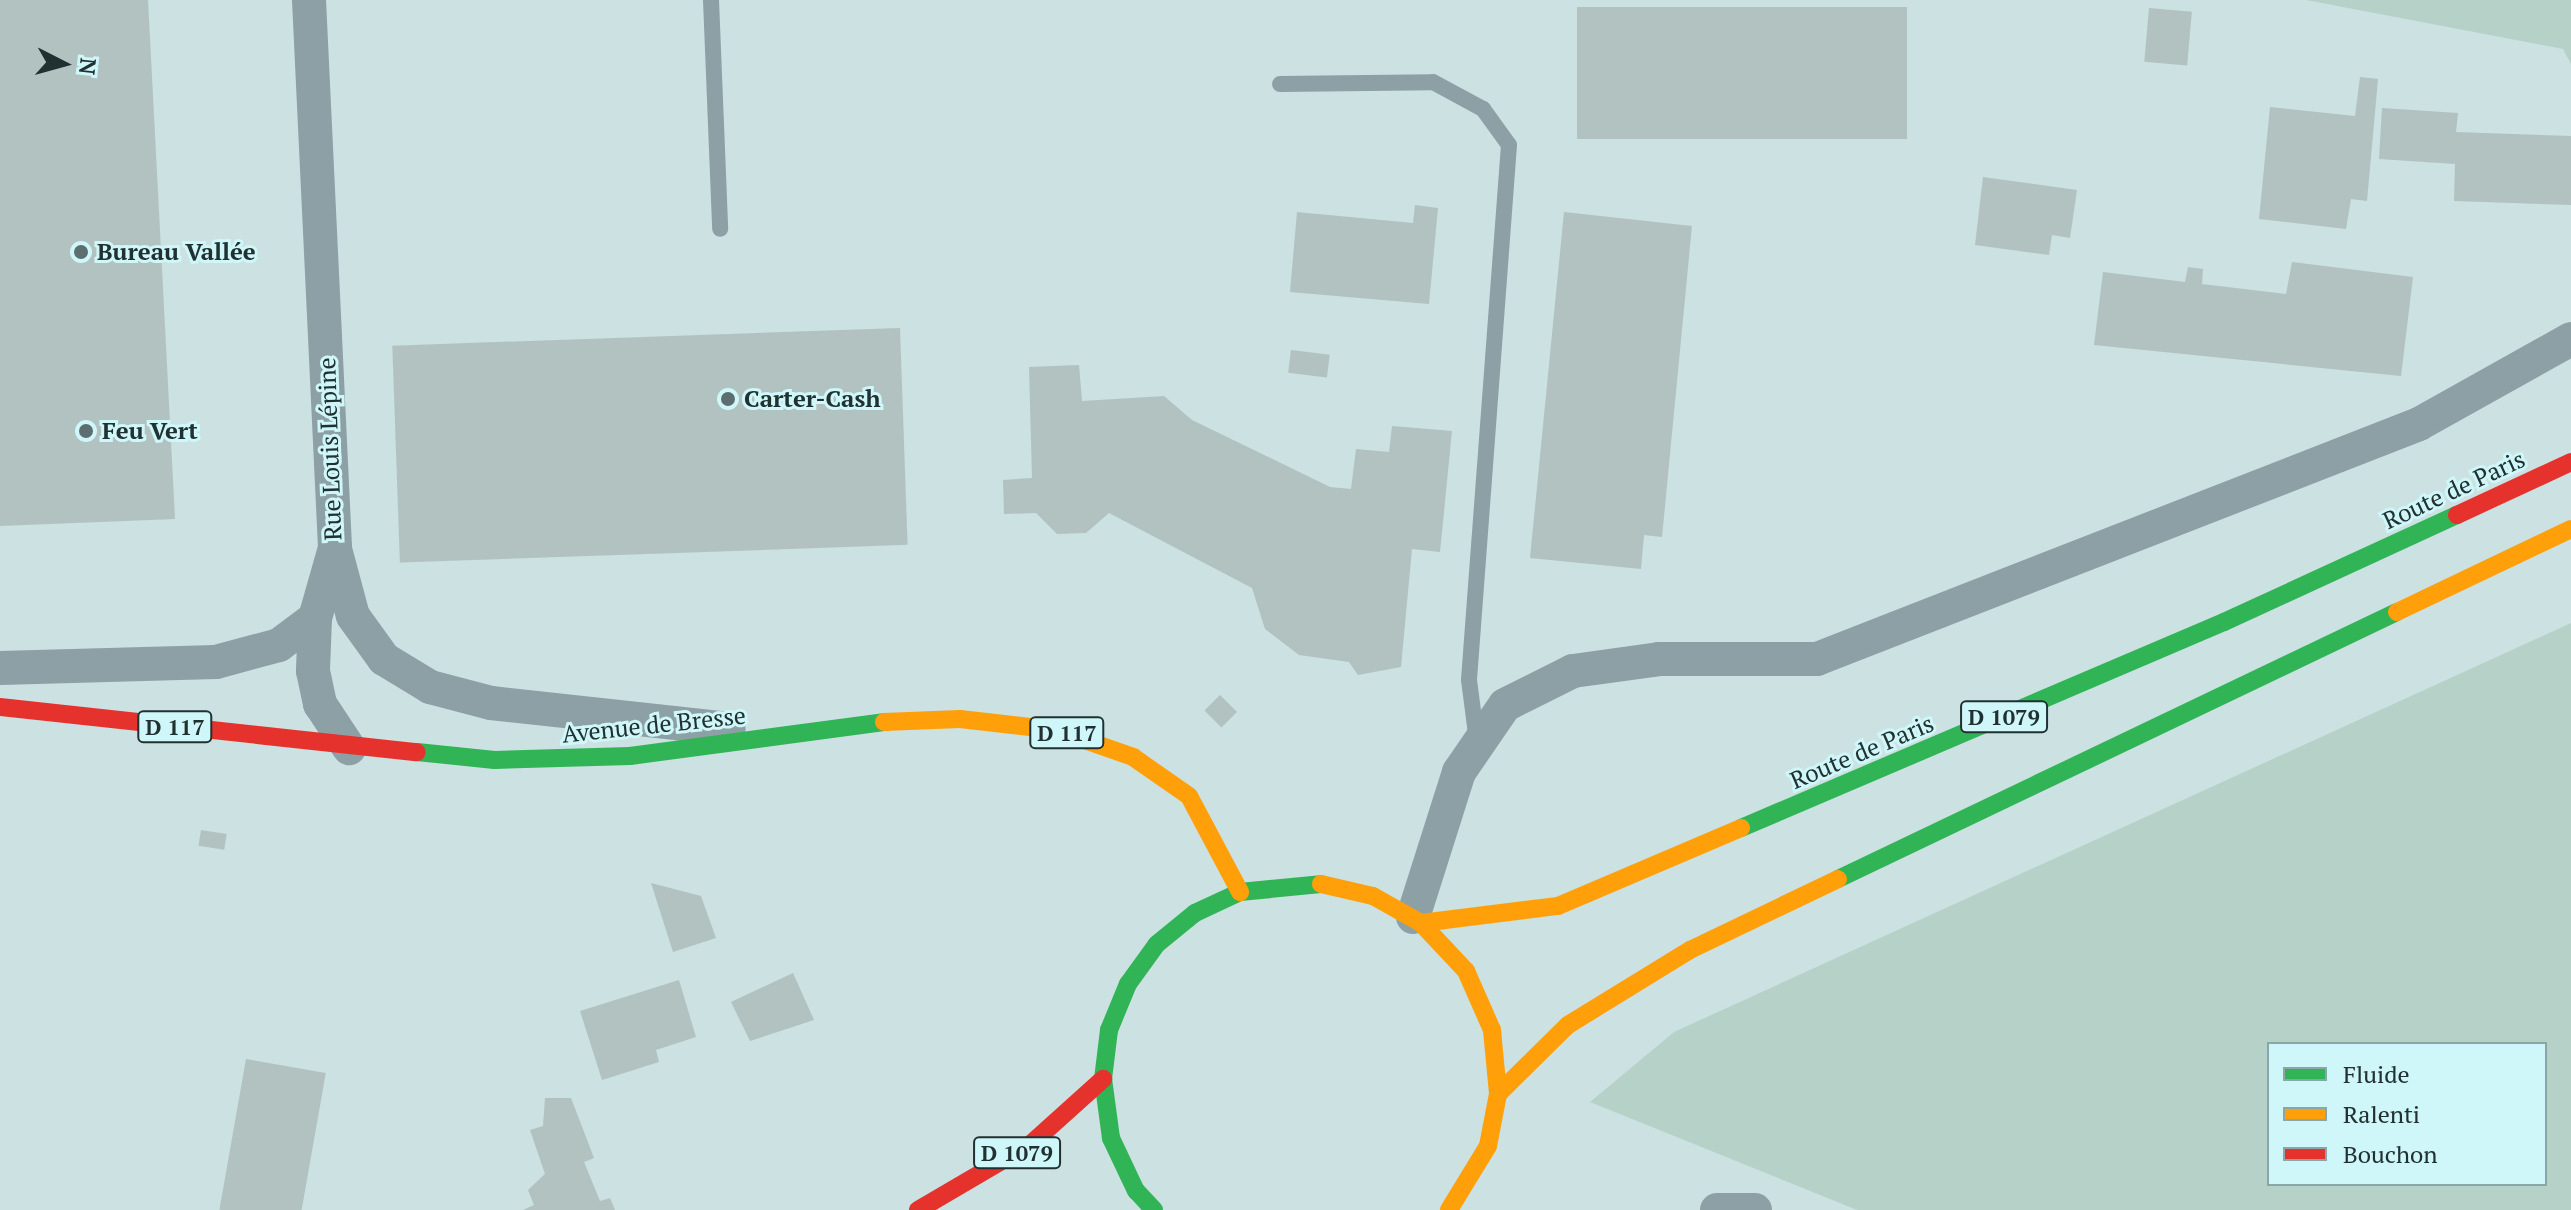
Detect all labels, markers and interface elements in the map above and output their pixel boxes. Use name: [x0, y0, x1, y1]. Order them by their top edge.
north arrow: [24, 24, 104, 104]
text: N: [73, 57, 104, 76]
place label: Bureau Vallée: [97, 238, 256, 266]
marker: Bureau Vallée: [72, 243, 90, 261]
street label: Rue Louis Lépine: [312, 357, 348, 541]
place label: Carter-Cash: [744, 385, 881, 413]
marker: Carter-Cash: [719, 390, 737, 408]
place label: Feu Vert: [102, 417, 198, 445]
marker: Feu Vert: [77, 422, 95, 440]
street label: Route de Paris: [2379, 445, 2529, 535]
road number: D 1079: [1960, 699, 2048, 735]
street label: Avenue de Bresse: [561, 701, 747, 749]
road number: D 117: [137, 709, 213, 745]
street label: Route de Paris: [1786, 709, 1938, 795]
road number: D 117: [1029, 715, 1105, 751]
legend: [2267, 1042, 2547, 1186]
text: Fluide: [2343, 1058, 2410, 1090]
text: Ralenti: [2343, 1098, 2420, 1130]
road number: D 1079: [973, 1135, 1061, 1171]
text: Bouchon: [2343, 1138, 2438, 1170]

